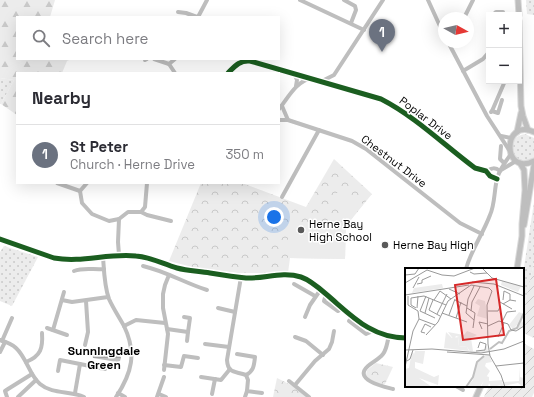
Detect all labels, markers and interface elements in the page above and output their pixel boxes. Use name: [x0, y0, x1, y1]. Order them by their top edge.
north arrow: [438, 12, 474, 48]
map controls: [486, 12, 522, 84]
button: +: [486, 12, 522, 48]
search box: [16, 16, 280, 60]
pin: 1: [369, 19, 395, 52]
icon: search: [30, 27, 52, 49]
text: Search here: [62, 29, 148, 48]
button: −: [486, 48, 522, 84]
text: Nearby: [32, 87, 91, 109]
street label: Poplar Drive: [397, 94, 455, 142]
street label: Chestnut Drive: [358, 132, 430, 190]
text: St Peter: [70, 137, 128, 156]
text: 1: [42, 146, 48, 163]
text: 350 m: [226, 146, 264, 163]
text: Church · Herne Drive: [70, 156, 195, 173]
your location: [264, 207, 284, 227]
place label: Herne Bay High School: [309, 217, 372, 244]
marker: Herne Bay High School: [296, 225, 306, 235]
place label: Herne Bay High: [393, 238, 474, 252]
marker: Herne Bay High: [380, 240, 390, 250]
inset map: [405, 268, 524, 387]
district label: Sunningdale Green: [68, 343, 140, 373]

